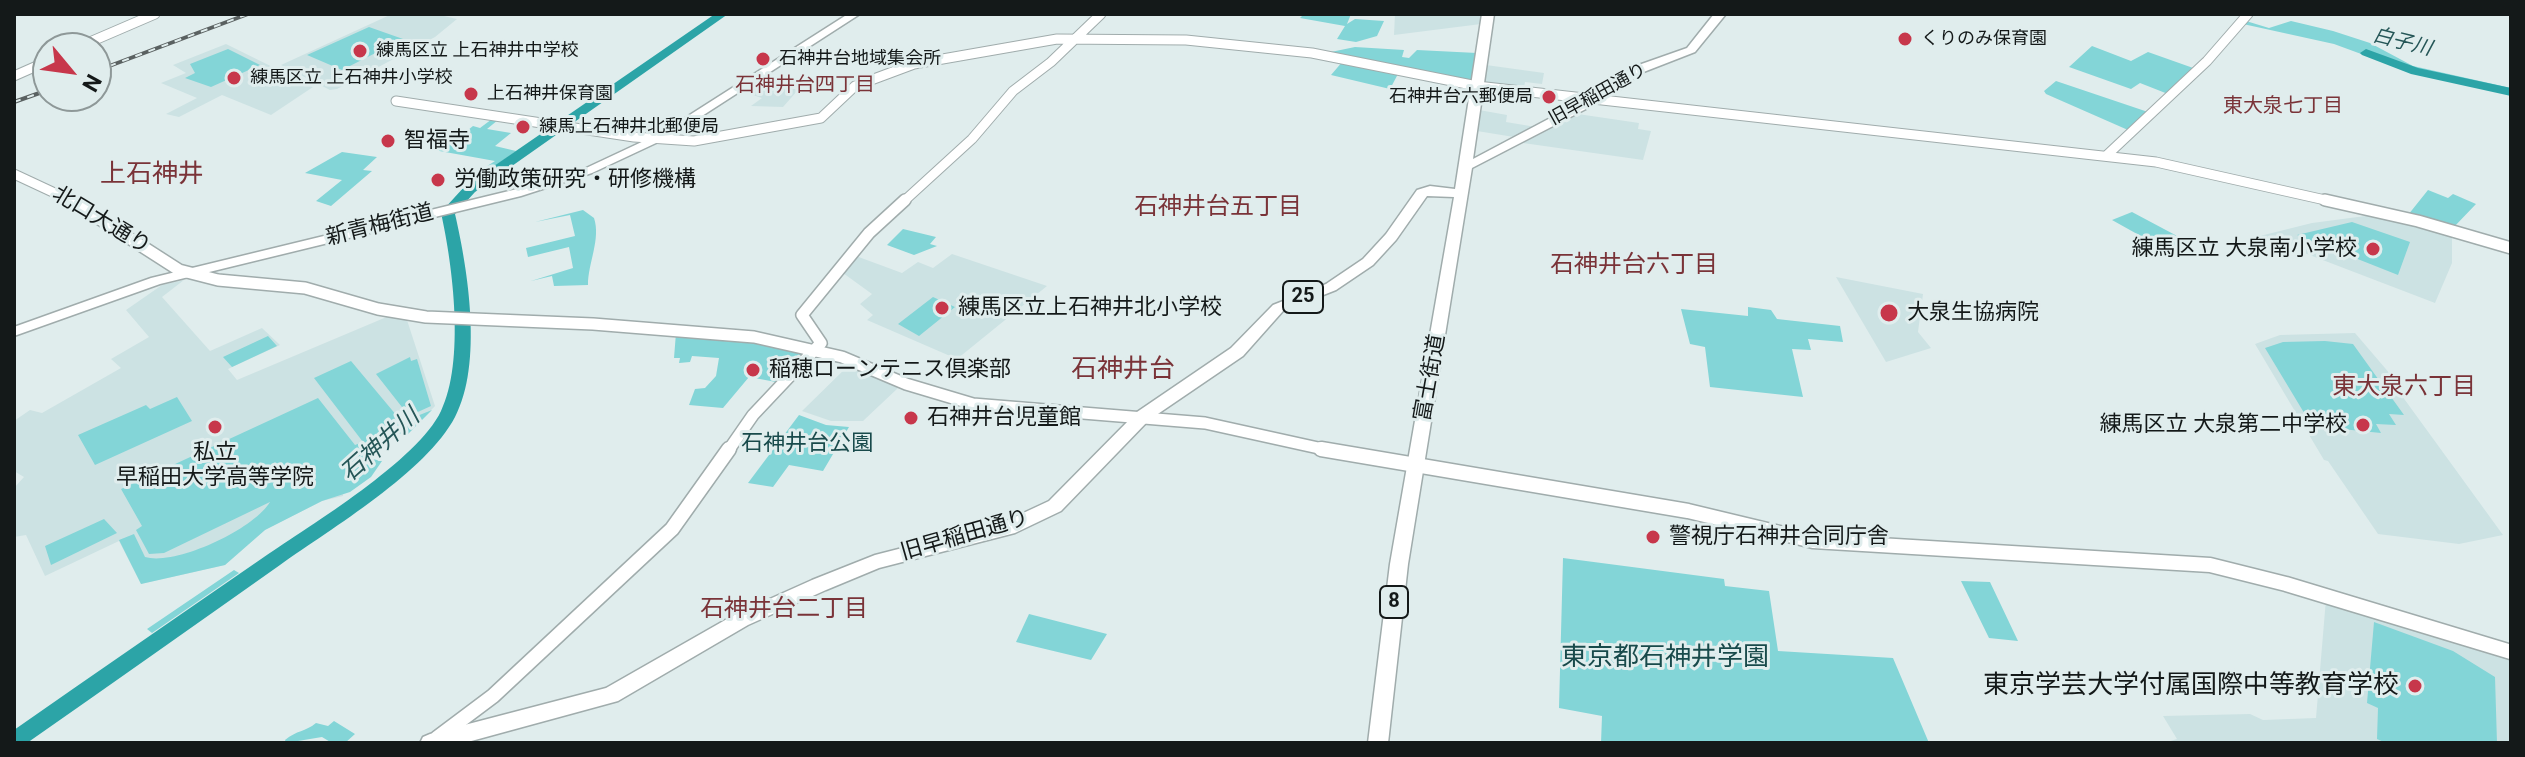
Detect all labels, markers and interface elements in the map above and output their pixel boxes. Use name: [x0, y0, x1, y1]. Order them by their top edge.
water label: 白子川: [2370, 24, 2434, 62]
place label: くりのみ保育園: [1921, 28, 2047, 50]
marker: くりのみ保育園: [1896, 30, 1914, 48]
north arrow: [32, 32, 112, 112]
place label: 練馬区立 上石神井中学校: [376, 40, 578, 62]
marker: 練馬区立 上石神井中学校: [351, 42, 369, 60]
place label: 石神井台地域集会所: [779, 48, 941, 70]
marker: 石神井台地域集会所: [754, 50, 772, 68]
street label: 旧早稲田通り: [1546, 59, 1650, 131]
place label: 練馬区立 上石神井小学校: [250, 67, 452, 89]
marker: 練馬区立 上石神井小学校: [225, 69, 243, 87]
text: N: [77, 70, 106, 96]
district label: 石神井台四丁目: [735, 74, 875, 98]
place label: 上石神井保育園: [487, 83, 613, 105]
marker: 上石神井保育園: [462, 85, 480, 103]
place label: 石神井台六郵便局: [1389, 86, 1533, 108]
marker: 石神井台六郵便局: [1540, 88, 1558, 106]
district label: 東大泉七丁目: [2223, 95, 2343, 119]
place label: 練馬上石神井北郵便局: [539, 116, 719, 138]
marker: 練馬上石神井北郵便局: [514, 118, 532, 136]
place label: 智福寺: [404, 128, 470, 154]
marker: 智福寺: [379, 132, 397, 150]
district label: 上石神井: [100, 159, 204, 191]
place label: 労働政策研究・研修機構: [454, 167, 696, 193]
marker: 労働政策研究・研修機構: [429, 171, 447, 189]
street label: 北口大通り: [47, 181, 155, 261]
district label: 石神井台五丁目: [1134, 194, 1302, 222]
street label: 新青梅街道: [323, 200, 437, 252]
place label: 練馬区立 大泉南小学校: [2132, 236, 2357, 262]
marker: 練馬区立 大泉南小学校: [2364, 240, 2382, 258]
district label: 石神井台六丁目: [1550, 252, 1718, 280]
road number: 25: [1283, 281, 1323, 313]
place label: 練馬区立上石神井北小学校: [958, 295, 1222, 321]
marker: 練馬区立上石神井北小学校: [933, 299, 951, 317]
place label: 大泉生協病院: [1907, 300, 2039, 326]
marker: 大泉生協病院: [1878, 302, 1900, 324]
street label: 富士街道: [1410, 332, 1452, 424]
district label: 石神井台: [1071, 354, 1175, 386]
place label: 稲穂ローンテニス倶楽部: [769, 357, 1011, 383]
marker: 稲穂ローンテニス倶楽部: [744, 361, 762, 379]
district label: 東大泉六丁目: [2332, 374, 2476, 402]
water label: 石神井川: [336, 403, 426, 489]
place label: 石神井台児童館: [927, 405, 1081, 431]
marker: 石神井台児童館: [902, 409, 920, 427]
place label: 練馬区立 大泉第二中学校: [2100, 412, 2347, 438]
marker: 練馬区立 大泉第二中学校: [2354, 416, 2372, 434]
marker: 私立 早稲田大学高等学院: [206, 418, 224, 436]
park label: 石神井台公園: [741, 431, 873, 457]
place label: 私立 早稲田大学高等学院: [116, 440, 314, 492]
street label: 旧早稲田通り: [898, 505, 1032, 567]
place label: 警視庁石神井合同庁舎: [1669, 524, 1889, 550]
marker: 警視庁石神井合同庁舎: [1644, 528, 1662, 546]
road number: 8: [1380, 586, 1408, 618]
district label: 石神井台二丁目: [700, 596, 868, 624]
park label: 東京都石神井学園: [1561, 642, 1769, 674]
place label: 東京学芸大学付属国際中等教育学校: [1983, 670, 2399, 702]
marker: 東京学芸大学付属国際中等教育学校: [2406, 677, 2424, 695]

